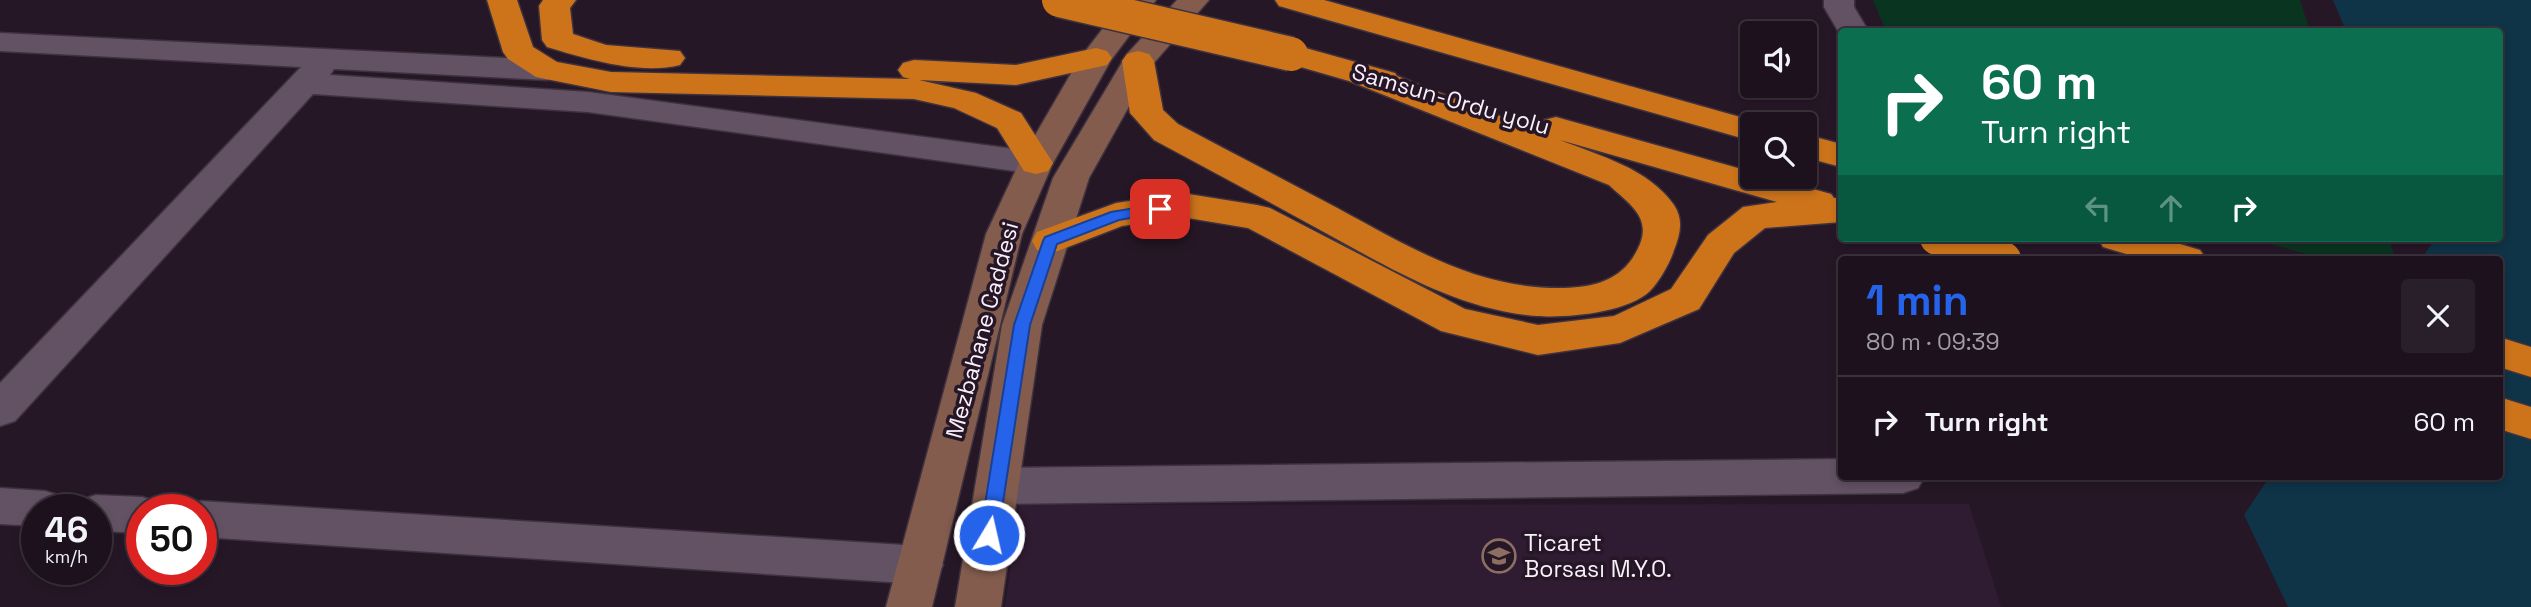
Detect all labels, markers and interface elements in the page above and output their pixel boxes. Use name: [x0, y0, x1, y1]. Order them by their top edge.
map controls: [1740, 21, 1817, 189]
button: sound: [1740, 21, 1817, 98]
text: 60 m: [1981, 51, 2097, 113]
street label: Samsun-Ordu yolu: [1349, 56, 1553, 142]
icon: right: [1866, 56, 1957, 147]
button: search: [1740, 112, 1817, 189]
text: Turn right: [1981, 112, 2131, 152]
pin: [1130, 179, 1190, 239]
icon: left: [2079, 189, 2117, 227]
icon: ahead: [2152, 189, 2190, 227]
icon: right: [2225, 189, 2263, 227]
icon: arrive: [1141, 190, 1179, 228]
street label: Mezbahane Caddesi: [939, 219, 1025, 441]
text: 1 min: [1866, 274, 1969, 327]
button: close: [2401, 279, 2475, 353]
text: 80 m · 09:39: [1866, 327, 2000, 357]
icon: right: [1866, 403, 1904, 441]
text: Turn right: [1925, 405, 2049, 439]
text: 60 m: [2413, 405, 2475, 439]
speed limit sign: 50: [126, 494, 217, 585]
position arrow: [952, 498, 1026, 572]
text: 46: [45, 508, 88, 552]
place label: Ticaret Borsası M.Y.O.: [1524, 528, 1672, 584]
school or university icon: Ticaret Borsası M.Y.O.: [1480, 537, 1518, 575]
text: km/h: [45, 545, 88, 568]

